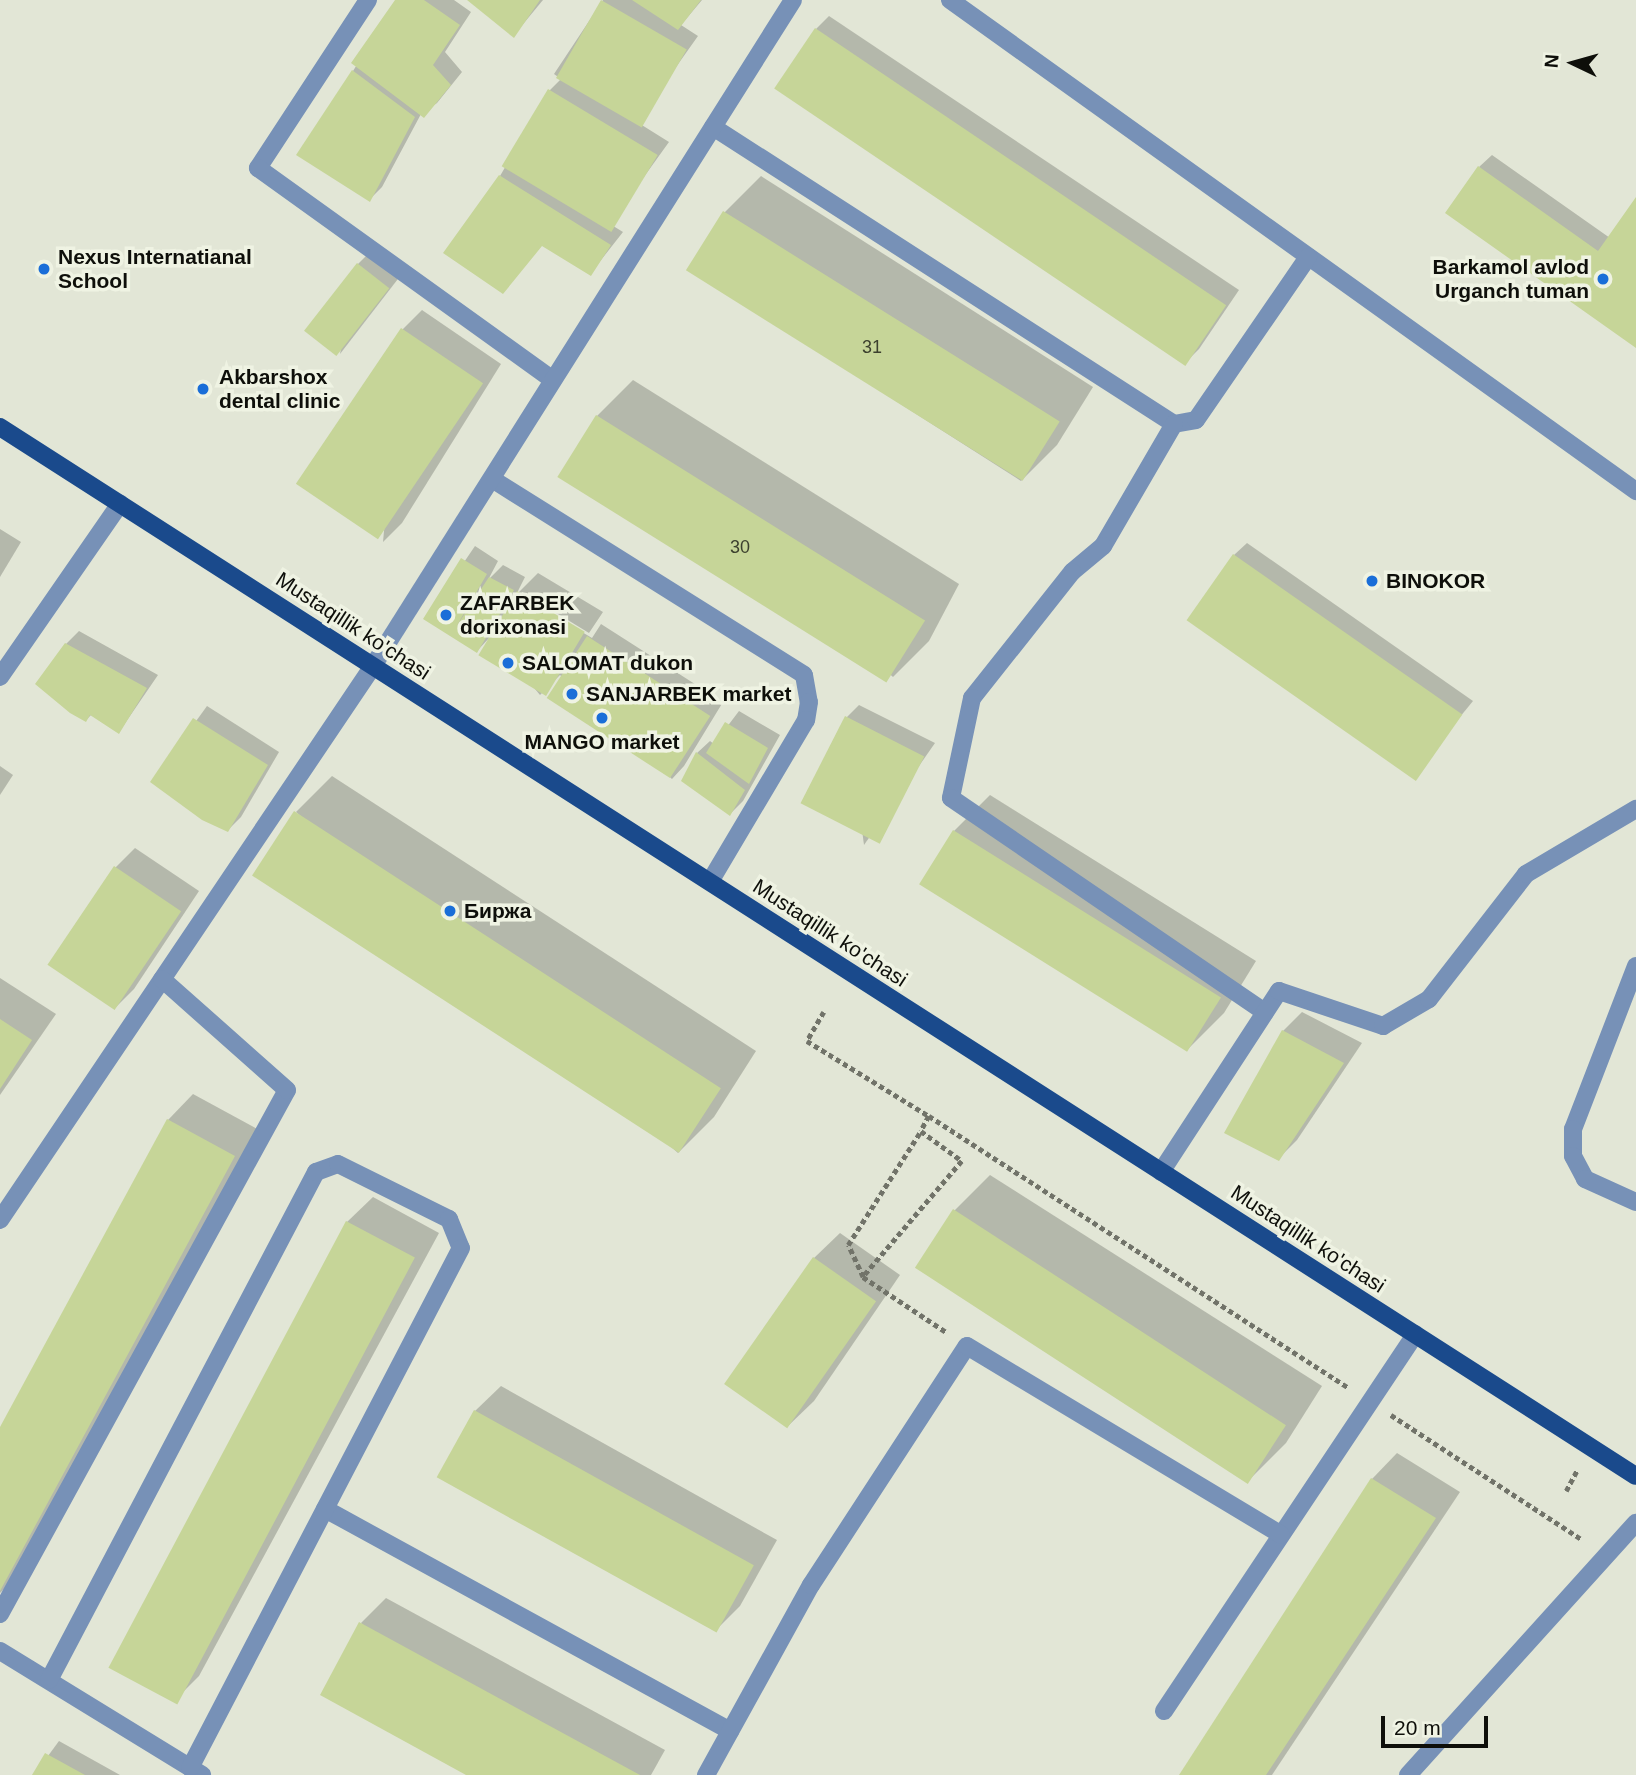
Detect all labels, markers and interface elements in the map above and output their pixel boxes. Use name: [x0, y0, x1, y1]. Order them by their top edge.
north arrow: [1538, 28, 1608, 98]
text: N: [1541, 53, 1563, 69]
place label: Nexus Internatianal School: [58, 244, 252, 294]
place label: Barkamol avlod Urganch tuman: [1433, 254, 1589, 304]
marker: Nexus Internatianal School: [36, 261, 52, 277]
marker: Barkamol avlod Urganch tuman: [1595, 271, 1611, 287]
house number: 31: [862, 336, 882, 358]
place label: Akbarshox dental clinic: [219, 364, 340, 414]
marker: Akbarshox dental clinic: [193, 379, 213, 399]
house number: 30: [730, 536, 750, 558]
street label: Mustaqillik ko'chasi: [271, 567, 435, 685]
place label: BINOKOR: [1386, 568, 1485, 594]
marker: BINOKOR: [1364, 573, 1380, 589]
place label: ZAFARBEK dorixonasi: [460, 590, 574, 640]
marker: ZAFARBEK dorixonasi: [438, 607, 454, 623]
place label: SALOMAT dukon: [522, 650, 693, 676]
marker: SALOMAT dukon: [500, 655, 516, 671]
place label: SANJARBEK market: [586, 681, 791, 707]
marker: SANJARBEK market: [564, 686, 580, 702]
marker: MANGO market: [594, 710, 610, 726]
place label: MANGO market: [524, 729, 680, 755]
street label: Mustaqillik ko'chasi: [748, 874, 912, 992]
place label: Биржа: [464, 898, 531, 924]
marker: Биржа: [442, 903, 458, 919]
street label: Mustaqillik ko'chasi: [1226, 1180, 1390, 1298]
scale bar: [1384, 1702, 1491, 1746]
text: 20 m: [1394, 1716, 1441, 1739]

